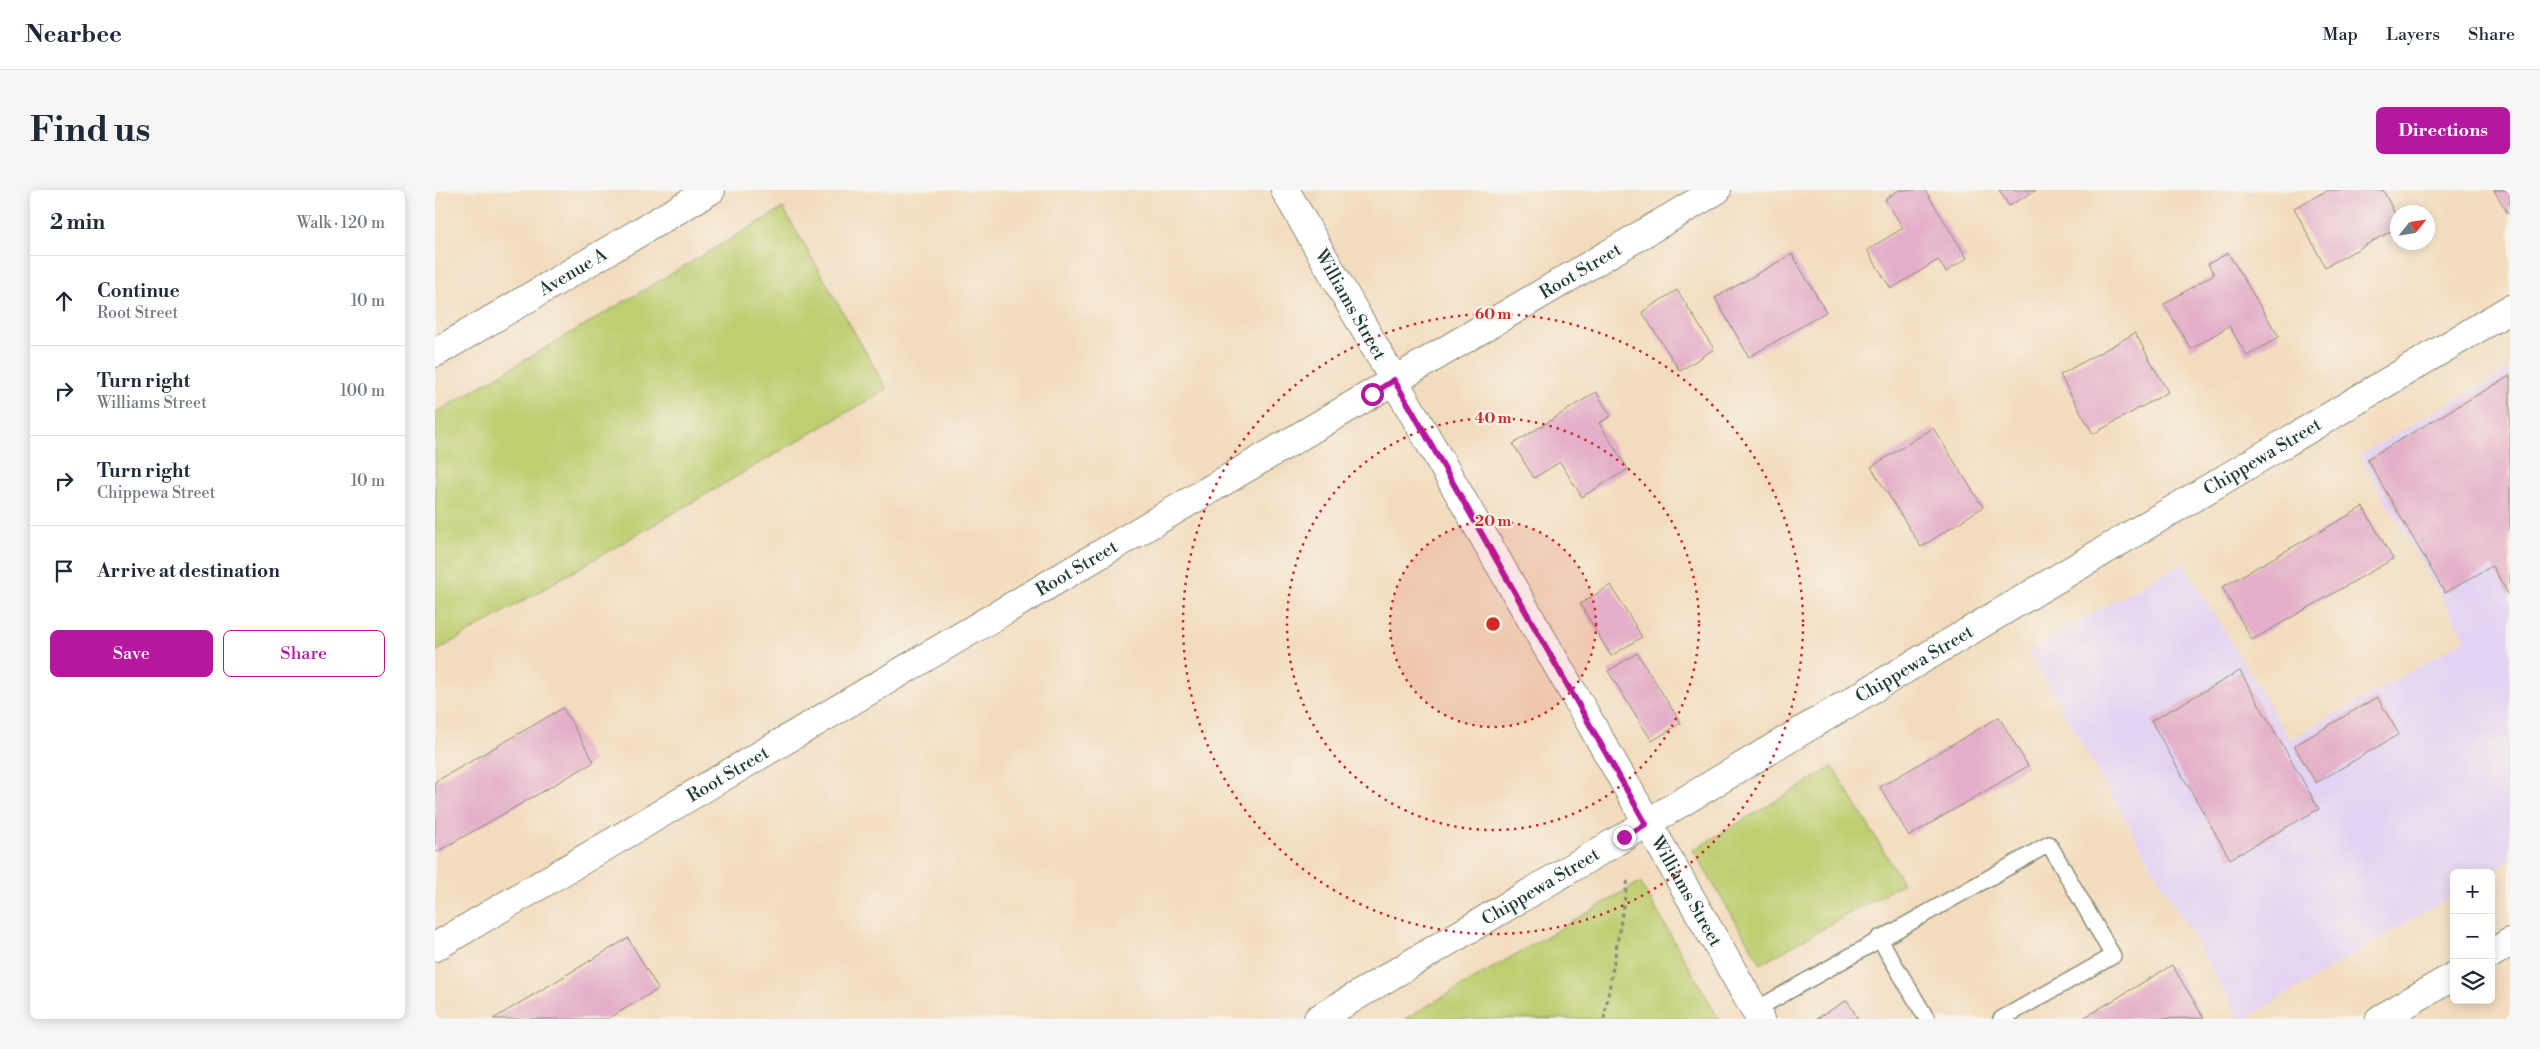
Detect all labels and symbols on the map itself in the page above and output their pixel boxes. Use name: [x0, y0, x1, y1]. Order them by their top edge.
north arrow: [2390, 205, 2435, 250]
street label: Root Street: [1535, 237, 1626, 304]
street label: Avenue A: [534, 242, 612, 301]
street label: Williams Street: [1309, 244, 1392, 364]
text: 60 m: [1475, 305, 1512, 324]
route start: [1361, 383, 1384, 406]
text: 40 m: [1474, 409, 1512, 428]
street label: Chippewa Street: [2199, 412, 2326, 501]
text: 20 m: [1475, 512, 1512, 531]
street label: Root Street: [1031, 535, 1122, 601]
centre of rings: [1484, 615, 1502, 633]
street label: Chippewa Street: [1851, 620, 1978, 708]
street label: Root Street: [683, 741, 774, 807]
route end: [1613, 826, 1636, 849]
street label: Williams Street: [1645, 831, 1728, 951]
street label: Chippewa Street: [1477, 842, 1604, 930]

